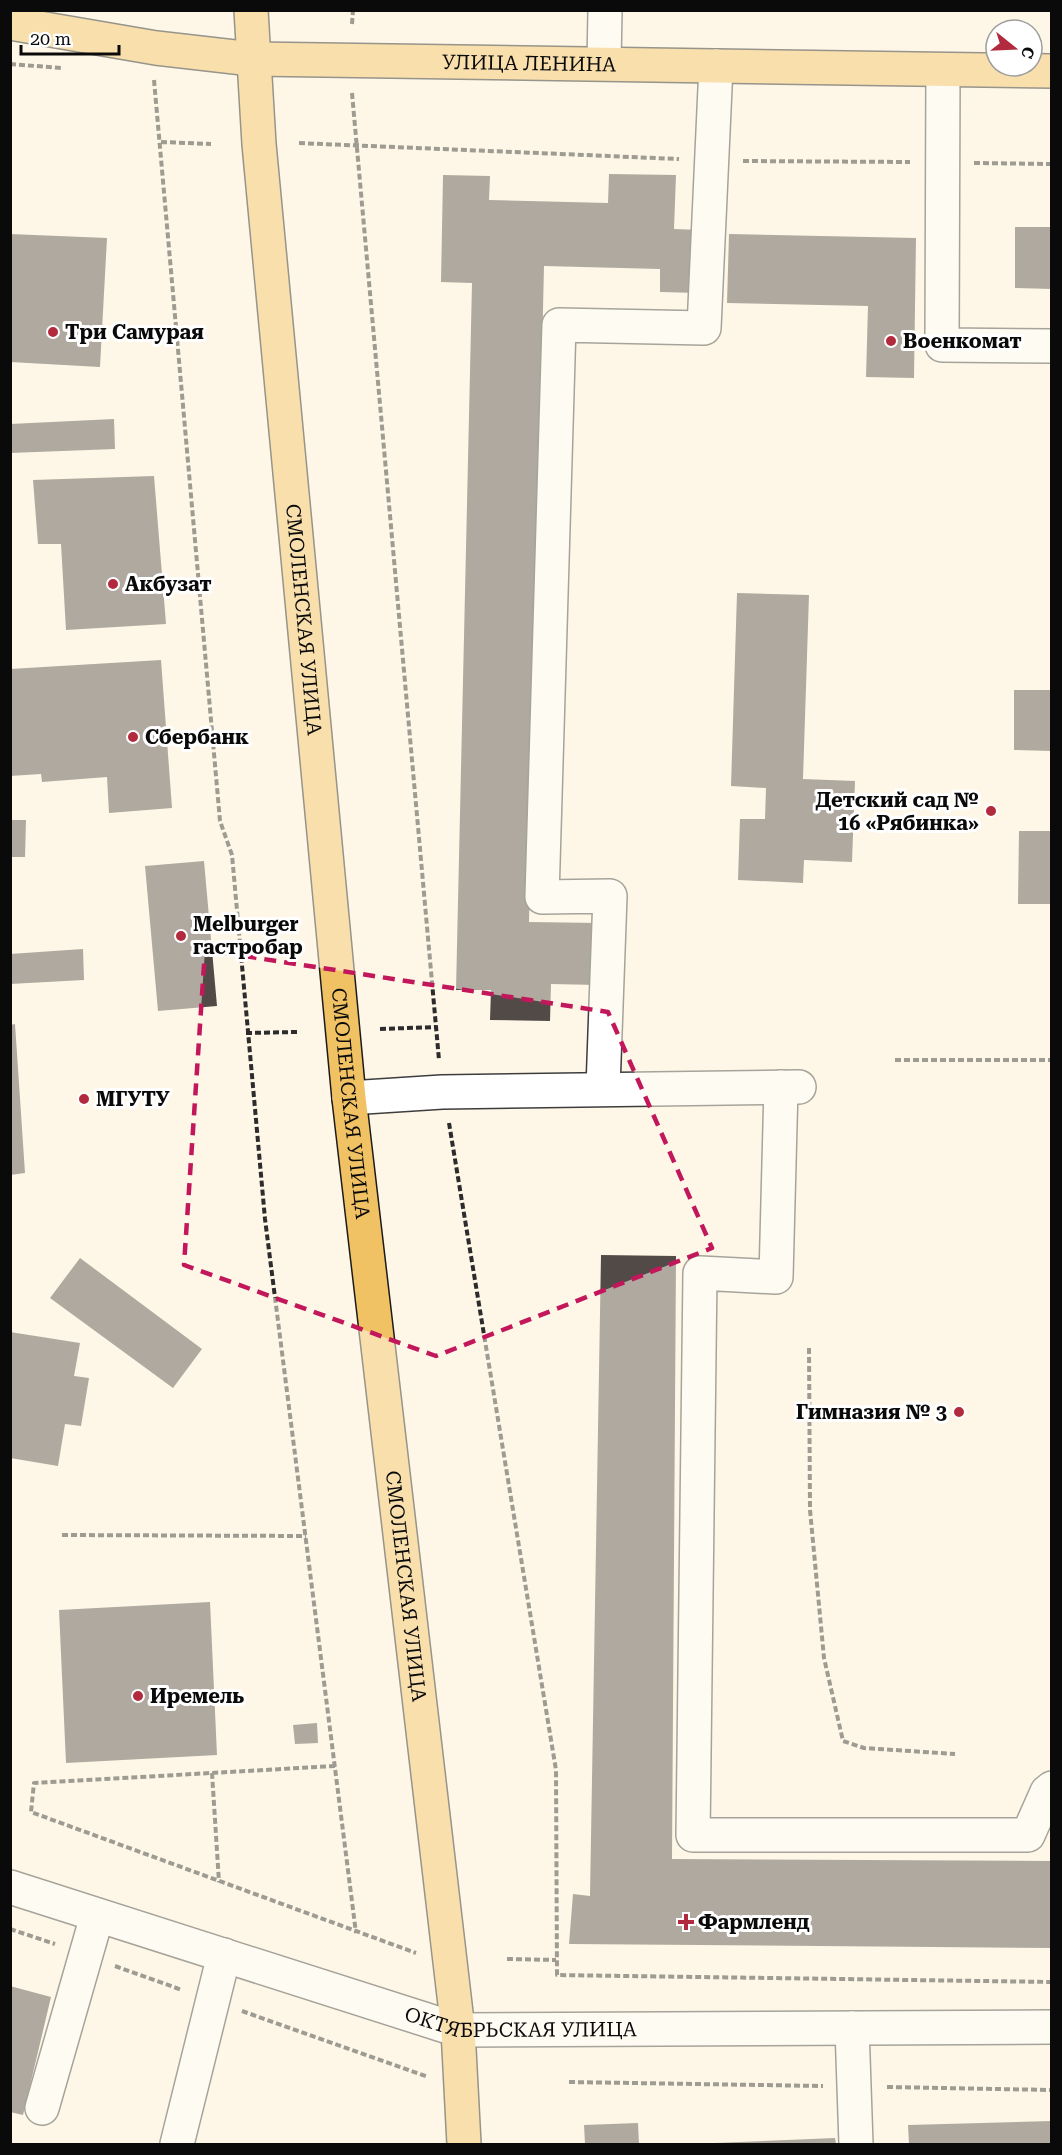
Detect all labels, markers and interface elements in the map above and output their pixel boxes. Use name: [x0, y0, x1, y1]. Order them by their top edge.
scale bar: [21, 18, 118, 56]
north arrow: [984, 18, 1044, 78]
text: 20 m: [30, 28, 71, 49]
text: С: [1017, 44, 1039, 61]
street label: УЛИЦА ЛЕНИНА: [442, 50, 616, 76]
place label: Три Самурая: [65, 320, 204, 344]
marker: Три Самурая: [46, 325, 60, 339]
place label: Военкомат: [903, 329, 1021, 353]
marker: Военкомат: [884, 334, 898, 348]
street label: СМОЛЕНСКАЯ УЛИЦА: [281, 503, 327, 737]
place label: Акбузат: [125, 572, 212, 596]
marker: Акбузат: [106, 577, 120, 591]
place label: Сбербанк: [145, 725, 249, 749]
marker: Сбербанк: [126, 730, 140, 744]
place label: Детский сад № 16 «Рябинка»: [815, 788, 979, 835]
marker: Детский сад № 16 «Рябинка»: [984, 804, 998, 818]
place label: Melburger гастробар: [193, 912, 303, 959]
marker: Melburger гастробар: [174, 929, 188, 943]
street label: СМОЛЕНСКАЯ УЛИЦА: [327, 987, 375, 1220]
place label: МГУТУ: [96, 1087, 170, 1111]
marker: МГУТУ: [77, 1092, 91, 1106]
place label: Гимназия № 3: [796, 1400, 947, 1424]
marker: Гимназия № 3: [952, 1405, 966, 1419]
street label: СМОЛЕНСКАЯ УЛИЦА: [381, 1469, 432, 1703]
place label: Иремель: [150, 1684, 244, 1708]
marker: Иремель: [131, 1689, 145, 1703]
place label: Фармленд: [698, 1910, 810, 1934]
marker: Фармленд: [679, 1915, 693, 1929]
street label: ОКТЯБРЬСКАЯ УЛИЦА: [402, 2002, 637, 2042]

